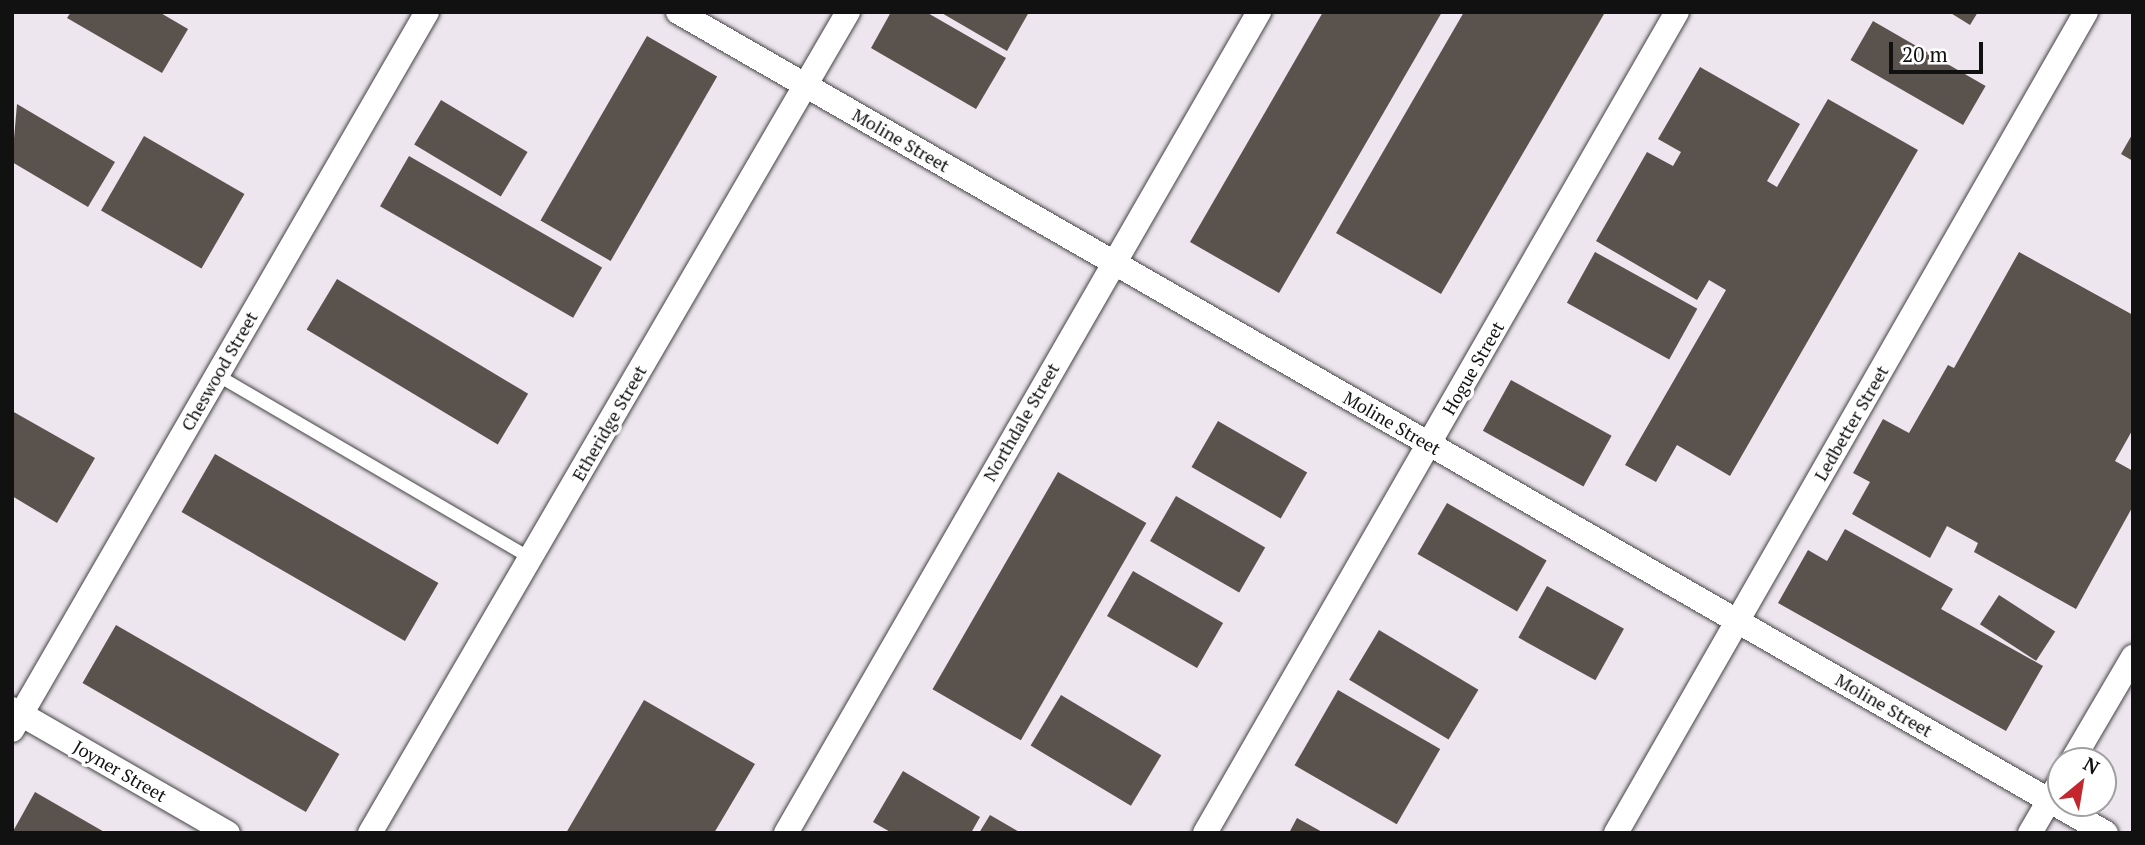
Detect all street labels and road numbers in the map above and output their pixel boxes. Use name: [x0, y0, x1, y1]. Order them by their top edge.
street label: Moline Street: [849, 104, 953, 176]
street label: Cheswood Street: [176, 307, 262, 435]
street label: Hogue Street: [1438, 317, 1508, 419]
street label: Northdale Street: [978, 359, 1064, 485]
street label: Etheridge Street: [567, 361, 651, 485]
street label: Ledbetter Street: [1809, 362, 1893, 484]
street label: Moline Street: [1340, 387, 1444, 459]
street label: Moline Street: [1832, 669, 1936, 741]
street label: Joyner Street: [70, 736, 170, 806]

